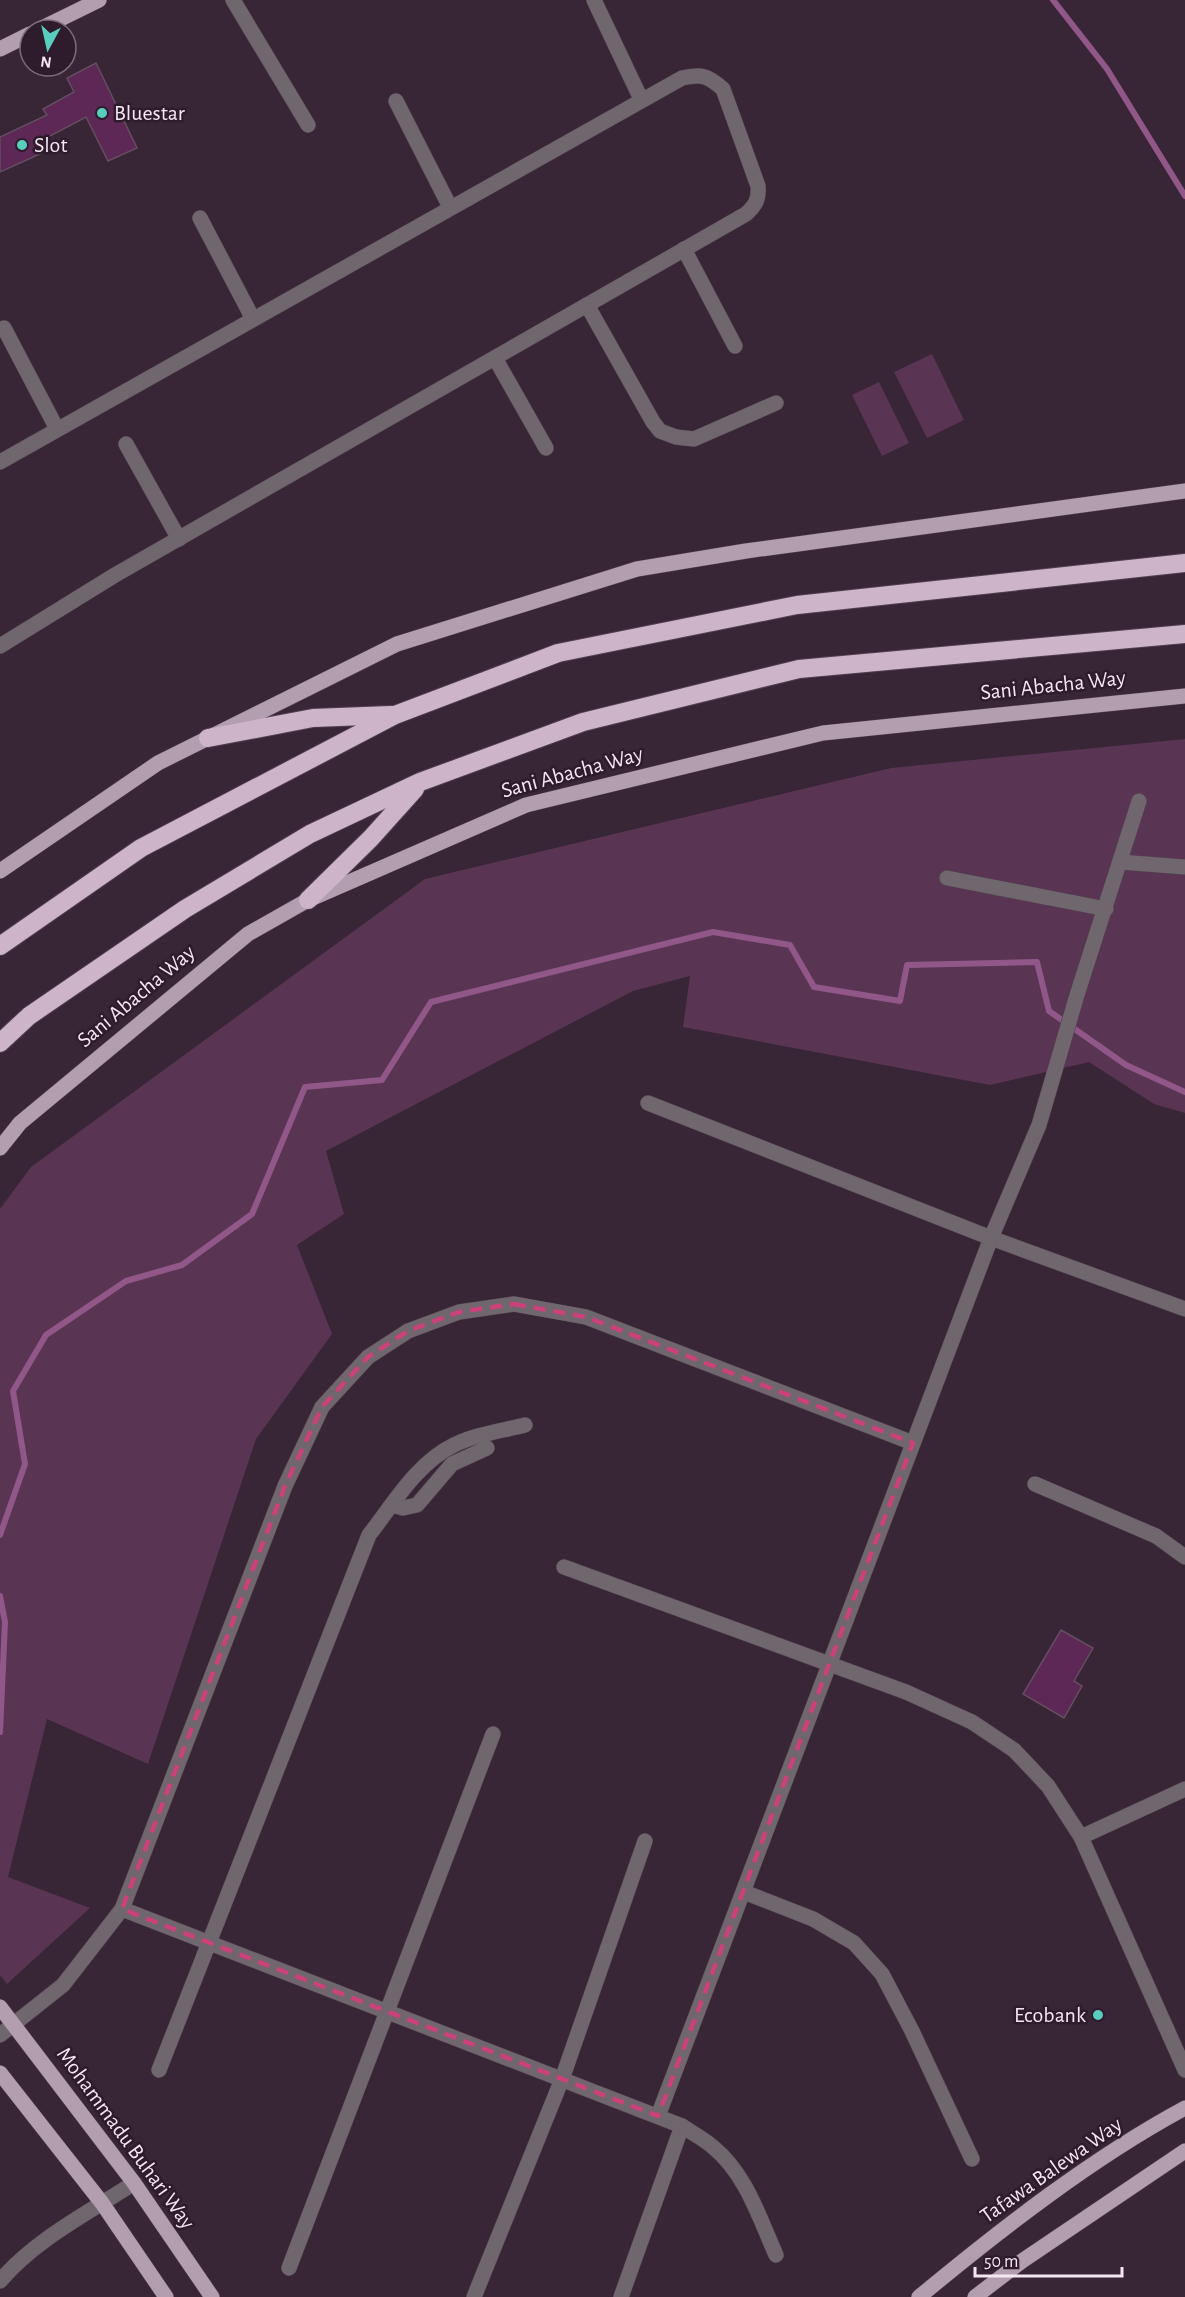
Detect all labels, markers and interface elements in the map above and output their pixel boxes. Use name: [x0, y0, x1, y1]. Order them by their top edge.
north arrow: [18, 18, 78, 78]
text: N: [39, 53, 53, 71]
place label: Bluestar: [114, 102, 185, 124]
marker: Bluestar: [95, 106, 109, 120]
place label: Slot: [34, 134, 67, 156]
marker: Slot: [15, 138, 29, 152]
street label: Sani Abacha Way: [979, 666, 1127, 704]
street label: Sani Abacha Way: [499, 742, 646, 801]
street label: Sani Abacha Way: [73, 940, 199, 1051]
place label: Ecobank: [1014, 2004, 1086, 2026]
marker: Ecobank: [1091, 2008, 1105, 2022]
street label: Mohammadu Buhari Way: [53, 2043, 200, 2233]
street label: Tafawa Balewa Way: [976, 2113, 1126, 2227]
scale bar: [975, 2240, 1122, 2278]
text: 50 m: [984, 2253, 1018, 2271]

